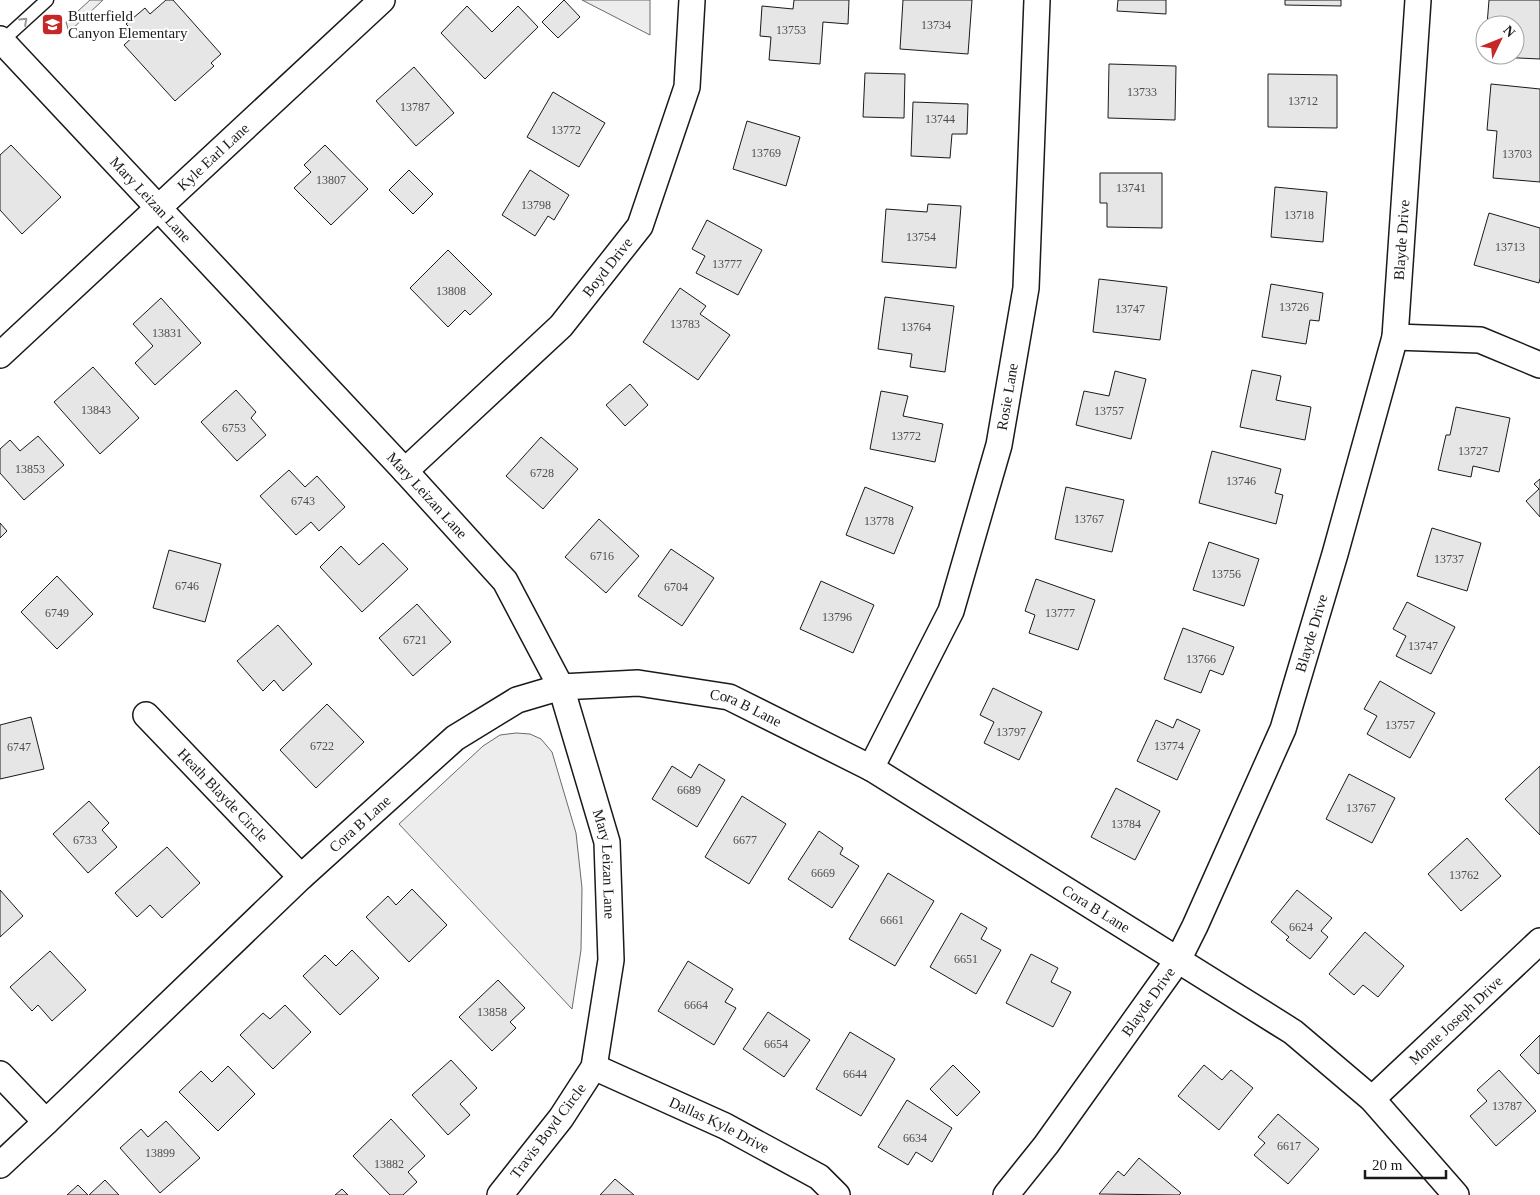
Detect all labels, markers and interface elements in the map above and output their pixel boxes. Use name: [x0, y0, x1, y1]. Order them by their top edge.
place label: Butterfield Canyon Elementary: [68, 8, 188, 41]
school or university icon: Butterfield Canyon Elementary: [40, 13, 64, 37]
north arrow: [1475, 15, 1525, 65]
one-way arrow: [19, 17, 28, 26]
house number: 13734: [921, 18, 951, 32]
house number: 13753: [776, 23, 806, 37]
text: N: [1500, 23, 1518, 40]
house number: 13733: [1127, 85, 1157, 99]
house number: 13712: [1288, 94, 1318, 108]
house number: 13787: [400, 100, 430, 114]
house number: 13744: [925, 112, 955, 126]
street label: Kyle Earl Lane: [174, 120, 252, 194]
house number: 13772: [551, 123, 581, 137]
house number: 13769: [751, 146, 781, 160]
house number: 13703: [1502, 147, 1532, 161]
street label: Mary Leizan Lane: [107, 154, 194, 246]
house number: 13807: [316, 173, 346, 187]
house number: 13741: [1116, 181, 1146, 195]
house number: 13798: [521, 198, 551, 212]
street label: Blayde Drive: [1391, 199, 1412, 281]
house number: 13718: [1284, 208, 1314, 222]
house number: 13754: [906, 230, 936, 244]
street label: Boyd Drive: [579, 234, 636, 300]
house number: 13713: [1495, 240, 1525, 254]
house number: 13777: [712, 257, 742, 271]
house number: 13808: [436, 284, 466, 298]
house number: 13726: [1279, 300, 1309, 314]
house number: 13747: [1115, 302, 1145, 316]
house number: 13783: [670, 317, 700, 331]
house number: 13764: [901, 320, 931, 334]
house number: 13831: [152, 326, 182, 340]
street label: Rosie Lane: [994, 362, 1021, 432]
house number: 13843: [81, 403, 111, 417]
house number: 13757: [1094, 404, 1124, 418]
house number: 6753: [222, 421, 246, 435]
house number: 13772: [891, 429, 921, 443]
house number: 13727: [1458, 444, 1488, 458]
street label: Mary Leizan Lane: [384, 449, 471, 542]
house number: 13853: [15, 462, 45, 476]
house number: 6728: [530, 466, 554, 480]
house number: 13746: [1226, 474, 1256, 488]
house number: 6743: [291, 494, 315, 508]
house number: 13767: [1074, 512, 1104, 526]
house number: 13778: [864, 514, 894, 528]
house number: 6716: [590, 549, 614, 563]
house number: 13737: [1434, 552, 1464, 566]
house number: 13756: [1211, 567, 1241, 581]
house number: 6746: [175, 579, 199, 593]
house number: 6704: [664, 580, 688, 594]
street label: Blayde Drive: [1292, 592, 1331, 674]
house number: 6749: [45, 606, 69, 620]
house number: 13777: [1045, 606, 1075, 620]
house number: 13796: [822, 610, 852, 624]
house number: 6721: [403, 633, 427, 647]
house number: 13747: [1408, 639, 1438, 653]
house number: 13766: [1186, 652, 1216, 666]
street label: Cora B Lane: [709, 686, 784, 730]
house number: 13757: [1385, 718, 1415, 732]
house number: 13797: [996, 725, 1026, 739]
house number: 6722: [310, 739, 334, 753]
house number: 13774: [1154, 739, 1184, 753]
house number: 6747: [7, 740, 31, 754]
street label: Heath Blayde Circle: [175, 745, 271, 845]
house number: 6689: [677, 783, 701, 797]
street label: Cora B Lane: [326, 792, 394, 855]
house number: 13767: [1346, 801, 1376, 815]
street label: Mary Leizan Lane: [590, 807, 618, 920]
house number: 13784: [1111, 817, 1141, 831]
house number: 6733: [73, 833, 97, 847]
house number: 6677: [733, 833, 757, 847]
house number: 6669: [811, 866, 835, 880]
house number: 13762: [1449, 868, 1479, 882]
street label: Cora B Lane: [1059, 882, 1133, 936]
house number: 6661: [880, 913, 904, 927]
house number: 6624: [1289, 920, 1313, 934]
house number: 6651: [954, 952, 978, 966]
street label: Blayde Drive: [1118, 964, 1178, 1039]
street label: Monte Joseph Drive: [1406, 972, 1506, 1068]
house number: 6664: [684, 998, 708, 1012]
house number: 13858: [477, 1005, 507, 1019]
house number: 6654: [764, 1037, 788, 1051]
house number: 6644: [843, 1067, 867, 1081]
street label: Travis Boyd Circle: [507, 1080, 589, 1182]
street label: Dallas Kyle Drive: [667, 1094, 772, 1157]
house number: 13787: [1492, 1099, 1522, 1113]
house number: 6634: [903, 1131, 927, 1145]
house number: 6617: [1277, 1139, 1301, 1153]
house number: 13899: [145, 1146, 175, 1160]
scale bar: [1365, 1148, 1446, 1180]
house number: 13882: [374, 1157, 404, 1171]
text: 20 m: [1372, 1157, 1403, 1173]

